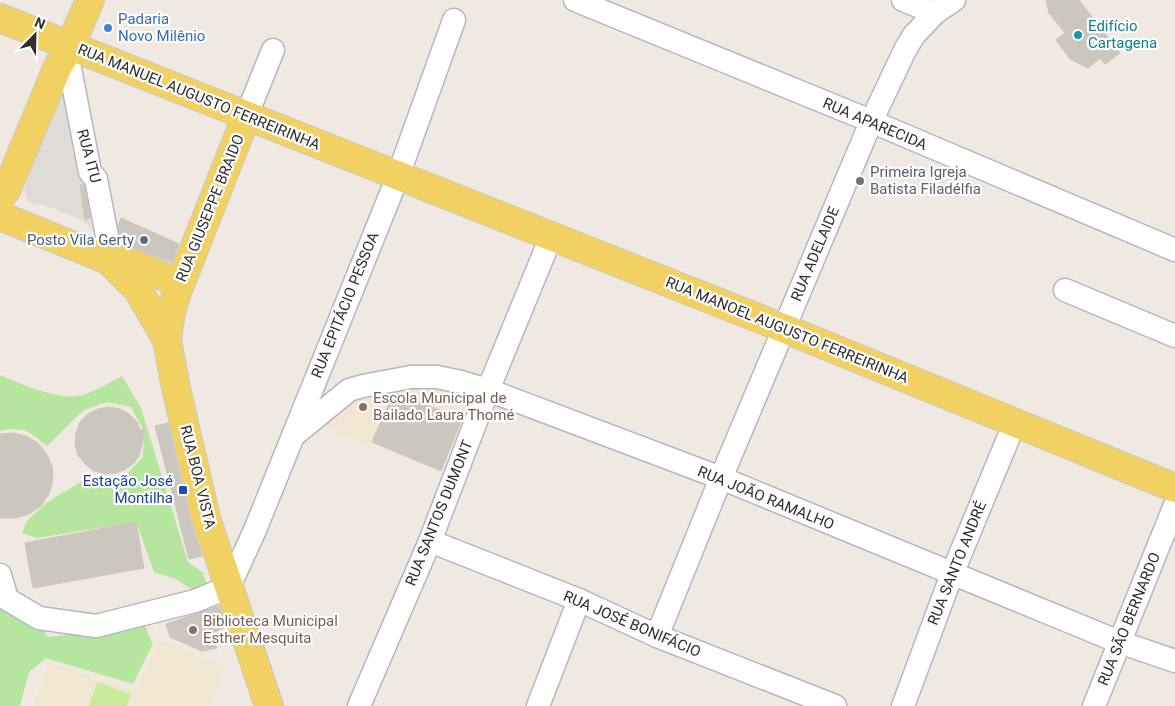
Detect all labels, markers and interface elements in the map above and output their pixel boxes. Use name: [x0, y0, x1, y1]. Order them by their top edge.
north arrow: [10, 10, 60, 60]
place label: Padaria Novo Milênio: [118, 10, 205, 45]
text: N: [32, 14, 48, 32]
place label: Edifício Cartagena: [1088, 17, 1157, 52]
marker: Padaria Novo Milênio: [102, 22, 114, 34]
marker: Edifício Cartagena: [1072, 29, 1084, 41]
street label: RUA MANUEL AUGUSTO FERREIRINHA: [75, 40, 323, 154]
street label: RUA APARECIDA: [820, 94, 930, 154]
street label: RUA ITU: [73, 127, 105, 185]
street label: RUA GIUSEPPE BRAIDO: [172, 132, 248, 284]
place label: Primeira Igreja Batista Filadélfia: [870, 163, 981, 198]
marker: Primeira Igreja Batista Filadélfia: [854, 175, 866, 187]
street label: RUA ADELAIDE: [787, 204, 843, 304]
street label: RUA EPITÁCIO PESSOA: [307, 229, 383, 381]
place label: Posto Vila Gerty: [27, 231, 134, 249]
marker: Posto Vila Gerty: [138, 234, 150, 246]
street label: RUA MANOEL AUGUSTO FERREIRINHA: [663, 273, 911, 387]
place label: Escola Municipal de Bailado Laura Thomé: [373, 389, 514, 424]
marker: Escola Municipal de Bailado Laura Thomé: [357, 401, 369, 413]
street label: RUA BOA VISTA: [176, 423, 220, 531]
street label: RUA SANTOS DUMONT: [402, 437, 477, 589]
street label: RUA JOÃO RAMALHO: [695, 462, 837, 534]
place label: Estação José Montilha: [83, 472, 173, 507]
marker: Estação José Montilha: [177, 484, 189, 496]
street label: RUA SANTO ANDRÉ: [924, 498, 990, 628]
street label: RUA SÃO BERNARDO: [1094, 550, 1164, 688]
street label: RUA JOSÉ BONIFÁCIO: [561, 587, 703, 661]
place label: Biblioteca Municipal Esther Mesquita: [203, 612, 338, 647]
marker: Biblioteca Municipal Esther Mesquita: [187, 624, 199, 636]

